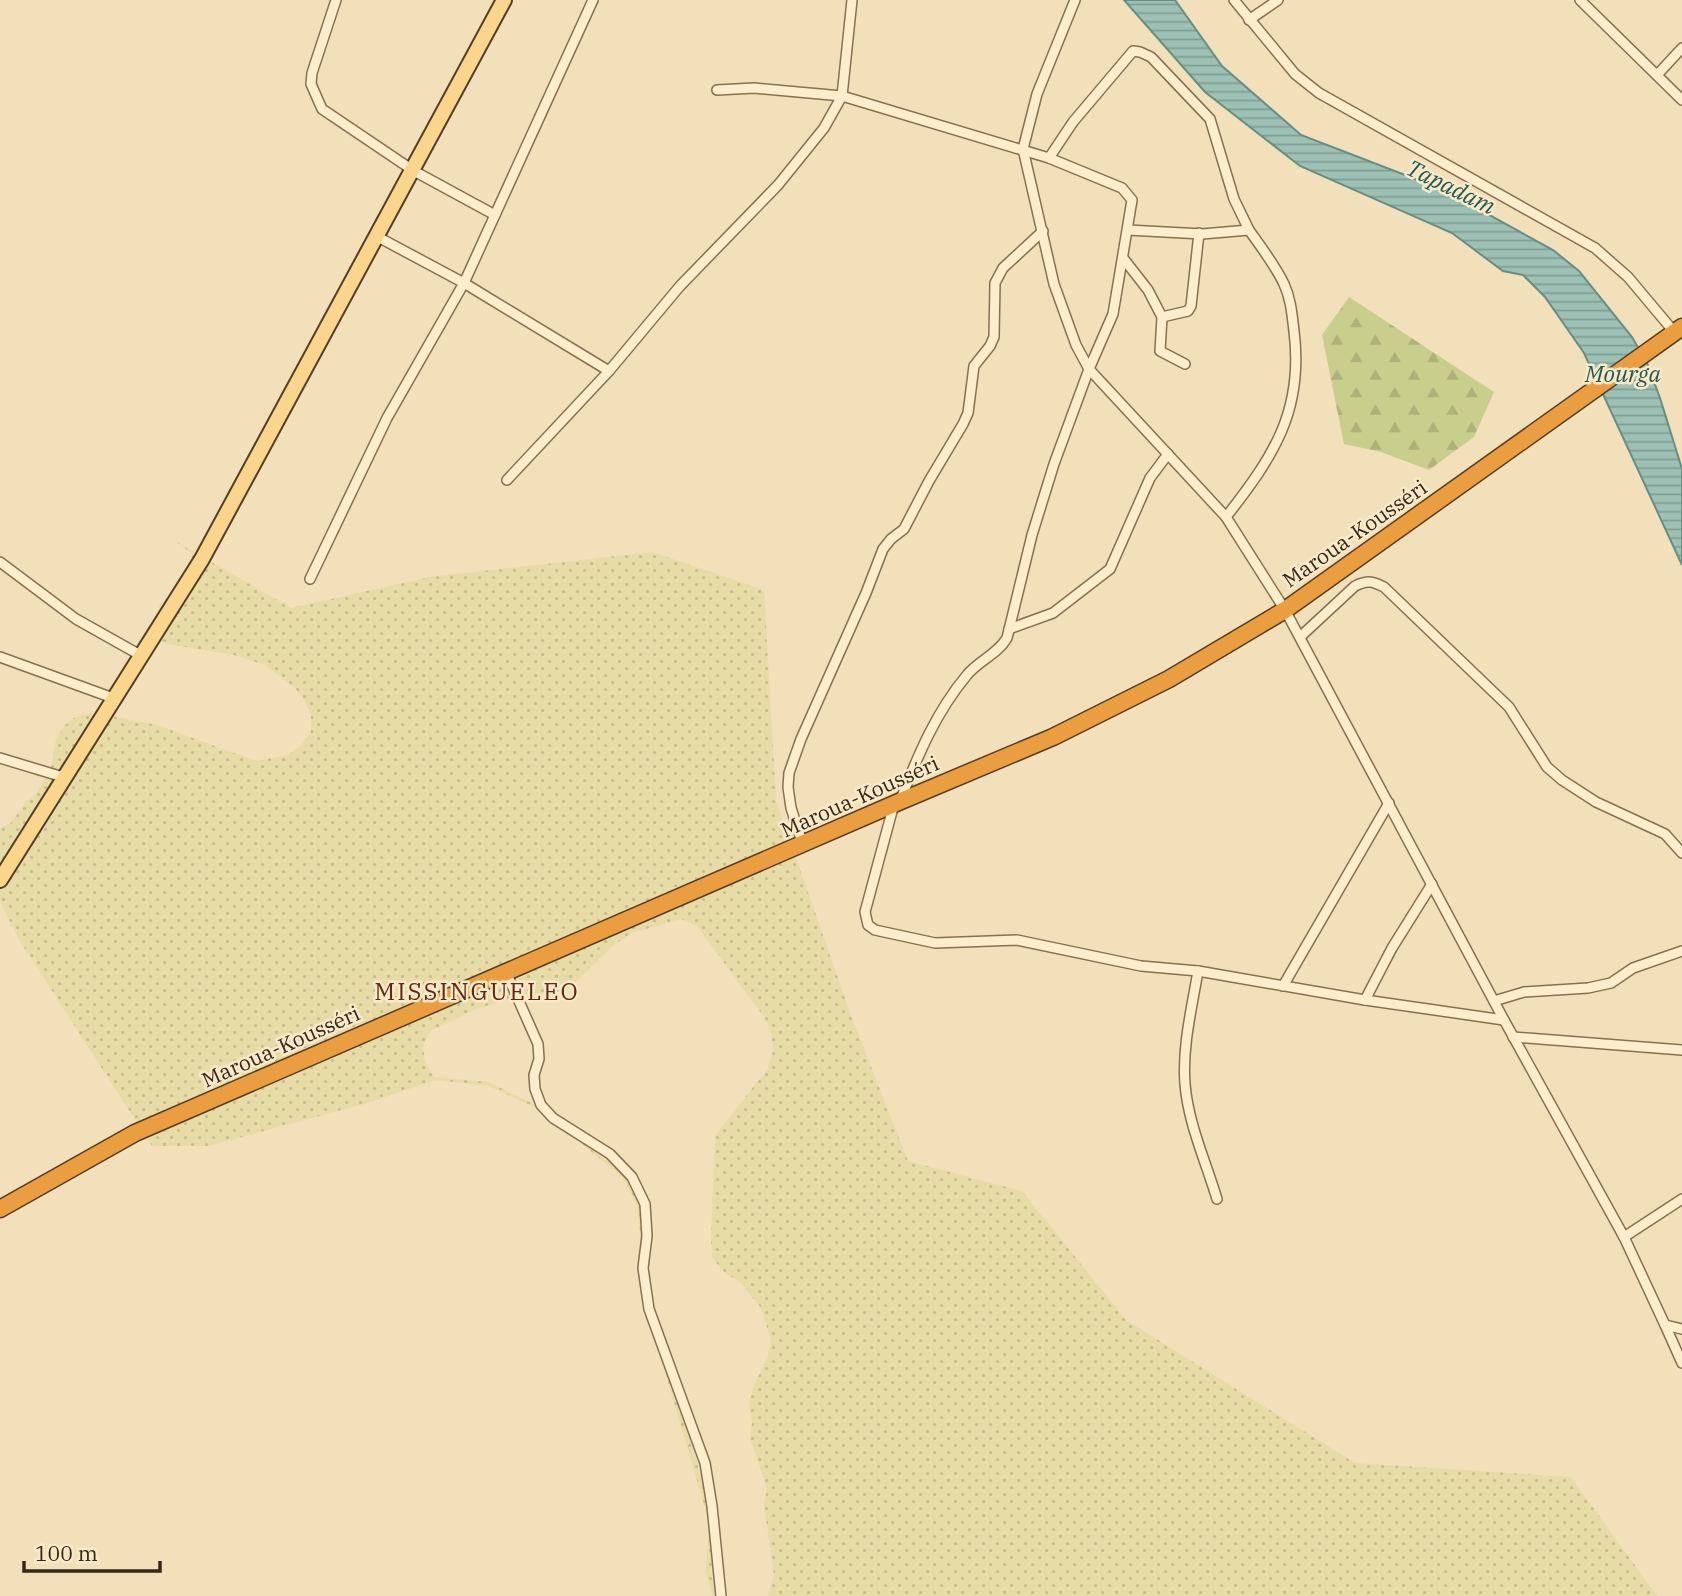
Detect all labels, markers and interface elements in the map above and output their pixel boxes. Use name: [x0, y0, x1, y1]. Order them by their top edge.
water label: Tapadam: [1402, 152, 1501, 221]
water label: Mourga: [1584, 358, 1661, 388]
street label: Maroua-Kousséri: [1277, 473, 1432, 594]
street label: Maroua-Kousséri: [776, 749, 943, 844]
district label: MISSINGUELEO: [374, 975, 580, 1007]
street label: Maroua-Kousséri: [197, 999, 364, 1094]
scale bar: [24, 1530, 161, 1574]
text: 100 m: [35, 1539, 98, 1567]

